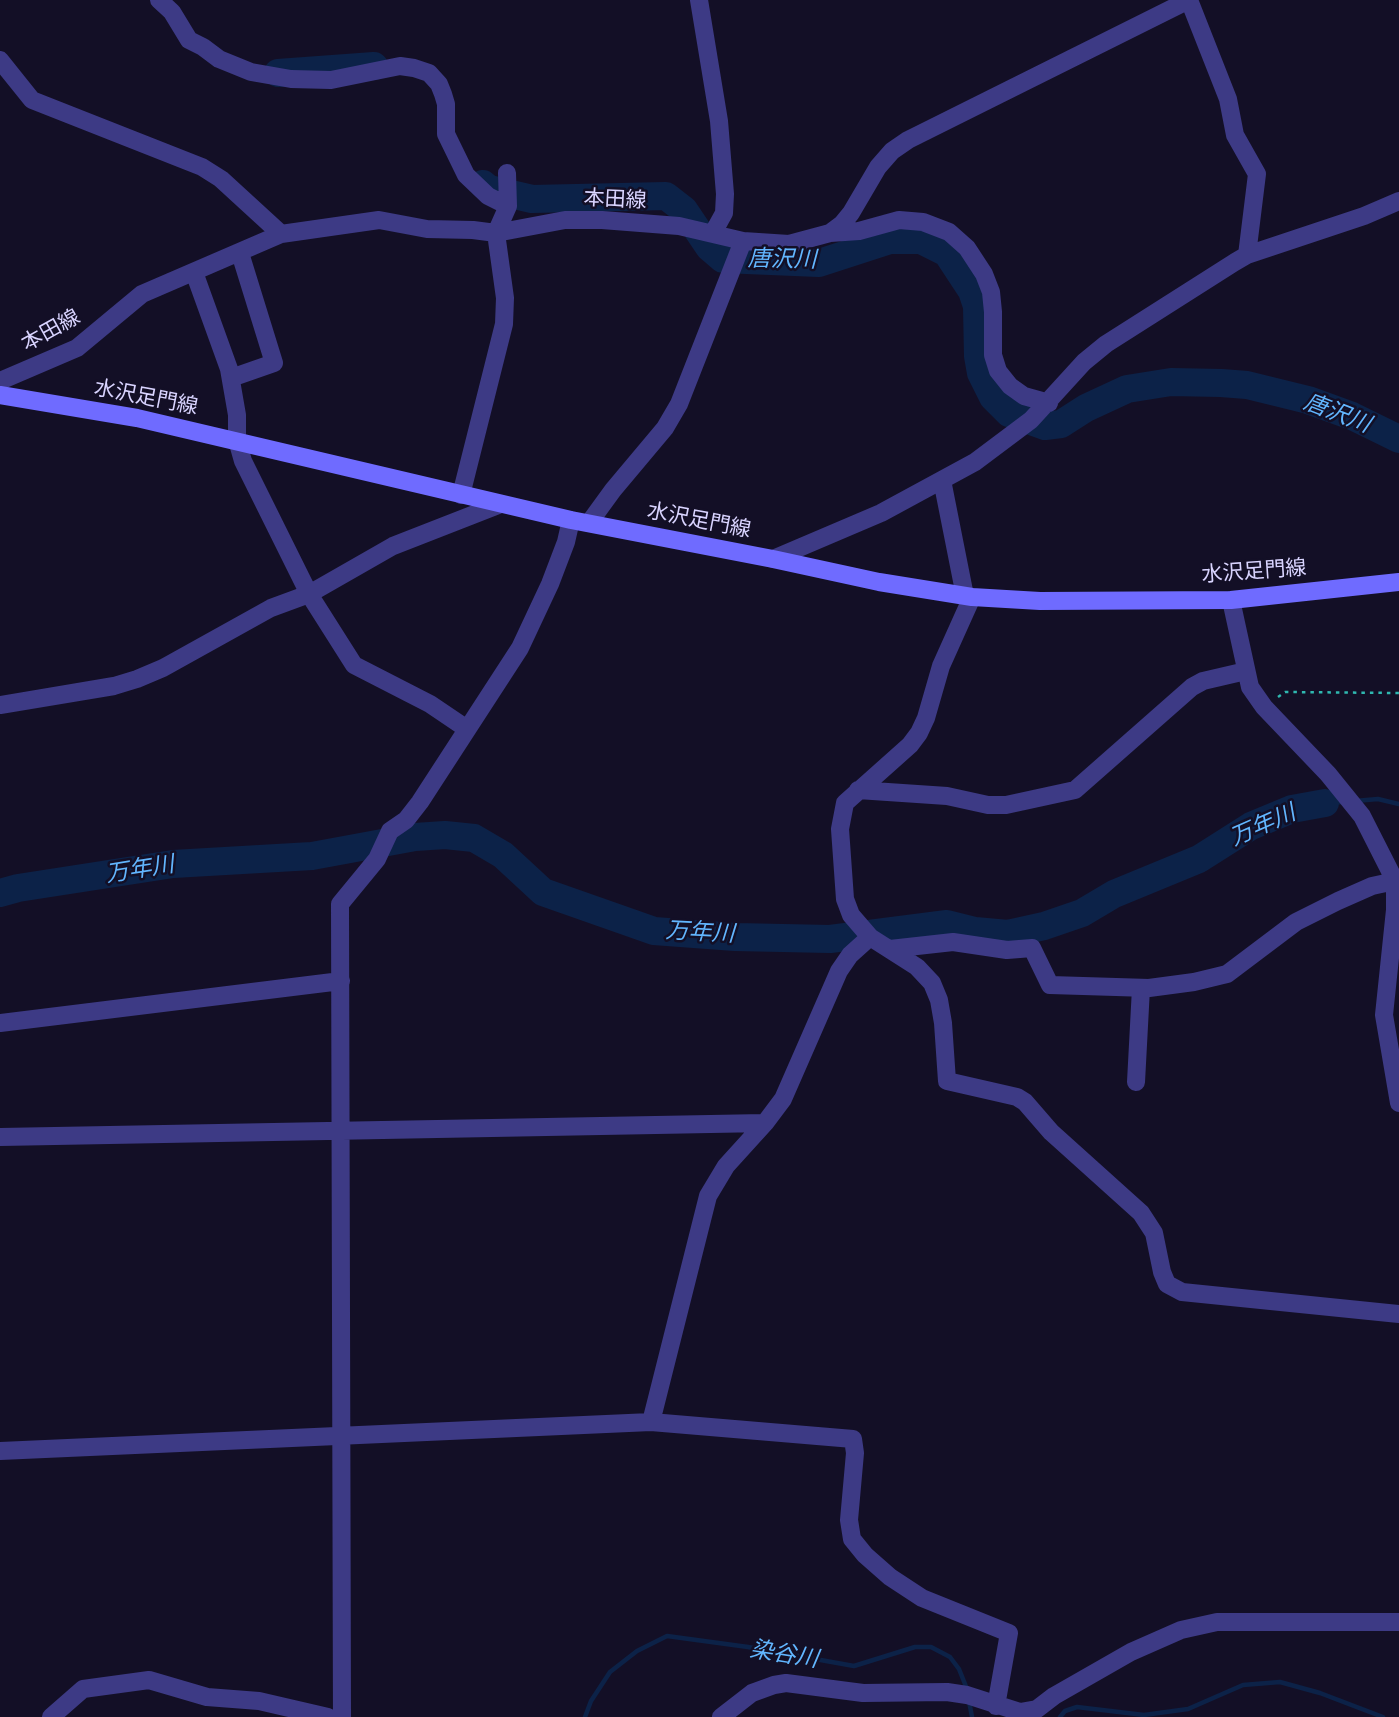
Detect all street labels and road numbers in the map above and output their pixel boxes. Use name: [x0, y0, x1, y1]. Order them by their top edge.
street label: 本田線: [583, 186, 647, 214]
street label: 本田線: [17, 305, 85, 357]
street label: 水沢足門線: [92, 376, 200, 420]
street label: 水沢足門線: [645, 499, 753, 543]
street label: 水沢足門線: [1201, 556, 1307, 588]

